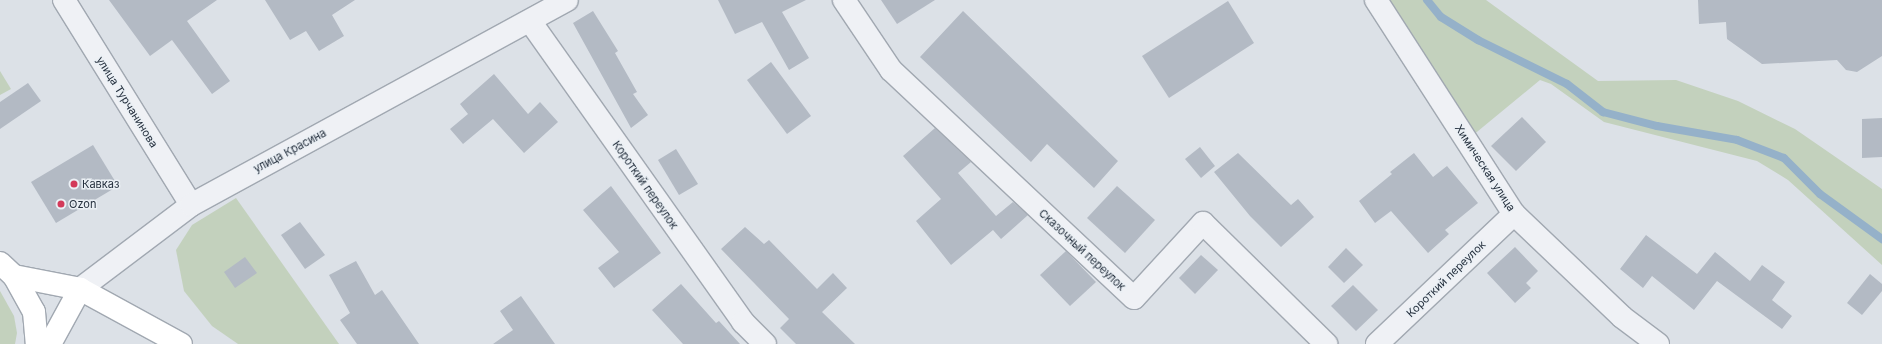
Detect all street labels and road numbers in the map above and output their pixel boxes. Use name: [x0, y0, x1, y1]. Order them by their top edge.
street label: улица Турчанинова: [94, 54, 160, 150]
street label: Химическая улица: [1452, 122, 1518, 214]
street label: улица Красина: [251, 126, 329, 176]
street label: Короткий переулок: [610, 138, 680, 232]
street label: Сказочный переулок: [1036, 207, 1128, 293]
street label: Короткий переулок: [1404, 238, 1488, 320]

